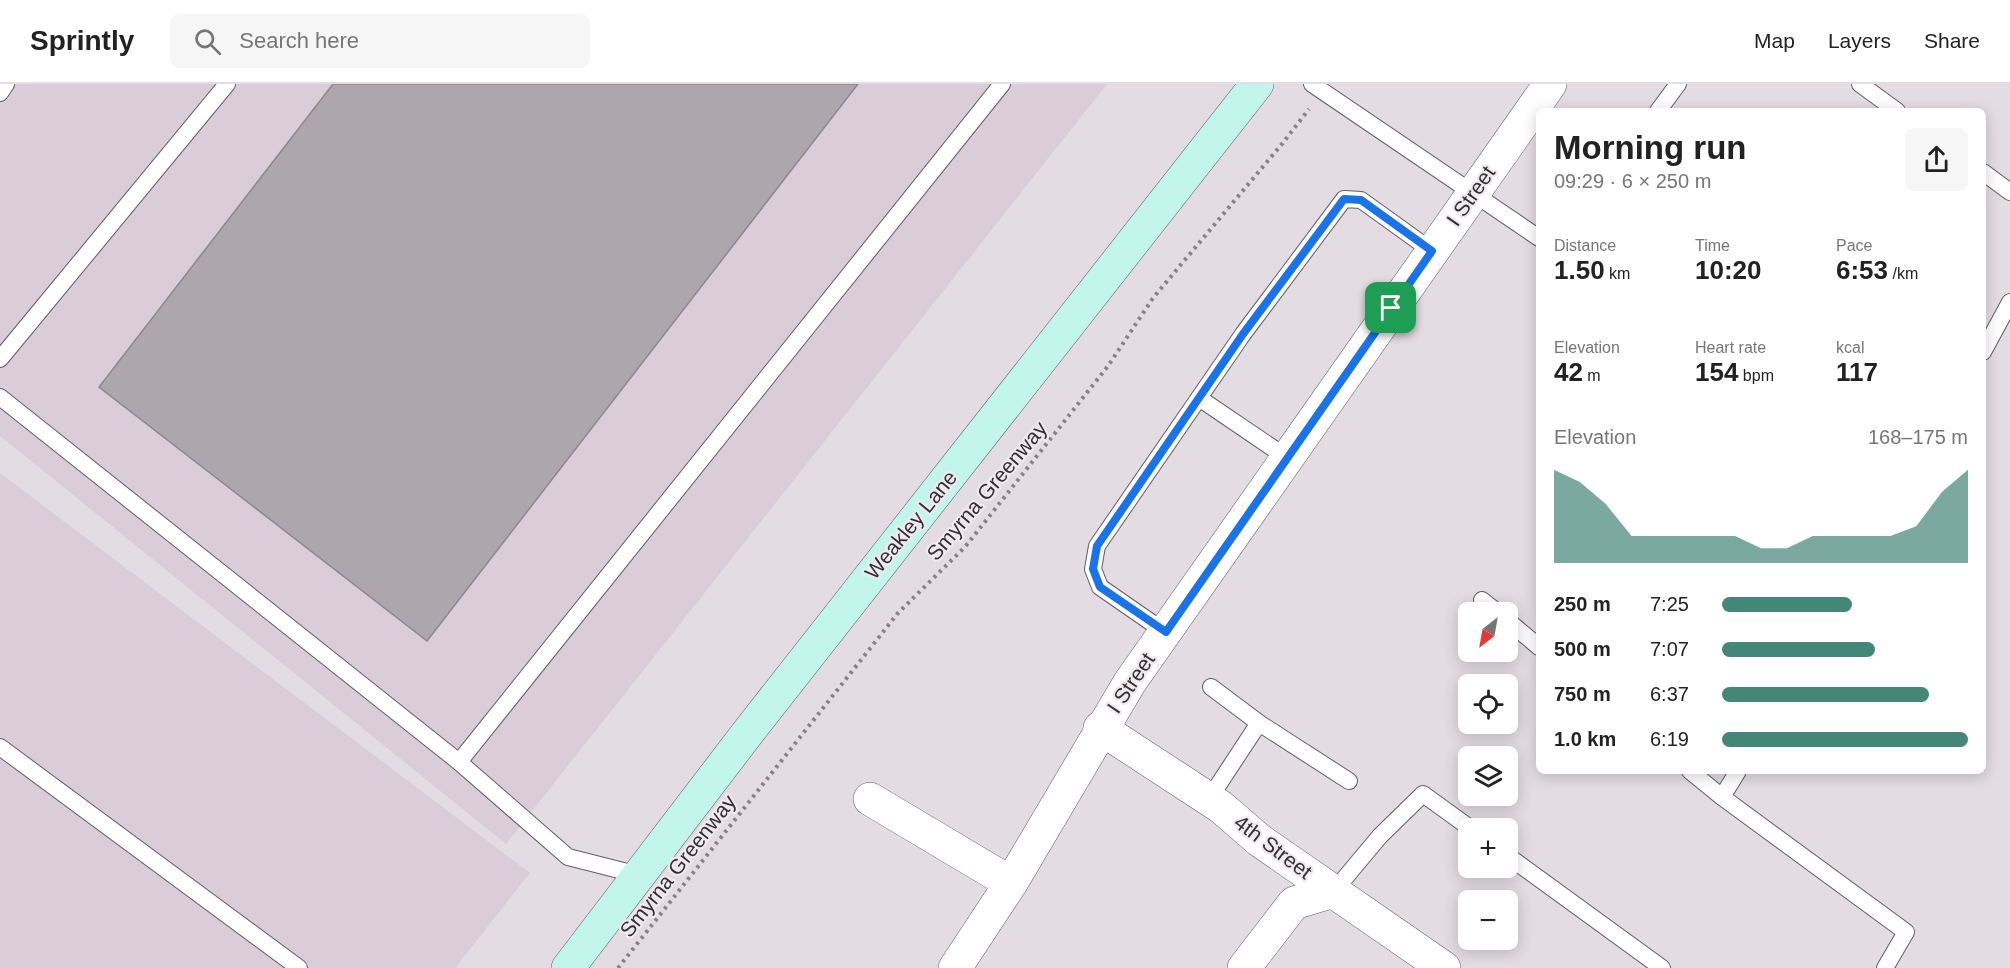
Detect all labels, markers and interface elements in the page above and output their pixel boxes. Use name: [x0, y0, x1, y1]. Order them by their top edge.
search box: [170, 14, 590, 68]
text: Sprintly: [30, 25, 134, 56]
icon: search: [191, 25, 224, 58]
text: Search here: [239, 28, 359, 53]
text: Map: [1754, 29, 1795, 52]
text: Layers: [1828, 29, 1891, 52]
text: Share: [1924, 29, 1980, 52]
button: share: [1905, 128, 1968, 191]
text: Morning run: [1554, 129, 1746, 166]
street label: I Street: [1442, 161, 1500, 230]
text: 09:29 · 6 × 250 m: [1554, 170, 1711, 192]
text: Distance: [1554, 237, 1616, 254]
text: Time: [1695, 237, 1730, 254]
text: Pace: [1836, 237, 1872, 254]
text: 1.50: [1554, 255, 1605, 285]
text: 10:20: [1695, 255, 1762, 285]
text: 6:53: [1836, 255, 1888, 285]
text: km: [1605, 265, 1630, 282]
text: /km: [1888, 265, 1918, 282]
pin: [1365, 282, 1416, 333]
icon: arrive: [1374, 291, 1407, 324]
text: Elevation: [1554, 339, 1620, 356]
text: Heart rate: [1695, 339, 1766, 356]
text: kcal: [1836, 339, 1864, 356]
text: 42: [1554, 357, 1583, 387]
text: 154: [1695, 357, 1738, 387]
text: 117: [1836, 357, 1878, 387]
text: m: [1583, 367, 1601, 384]
text: bpm: [1738, 367, 1774, 384]
street label: Smyrna Greenway: [922, 416, 1052, 565]
text: Elevation: [1554, 426, 1636, 448]
text: 168–175 m: [1868, 426, 1968, 448]
street label: Weakley Lane: [860, 466, 961, 583]
text: 250 m: [1554, 593, 1611, 615]
text: 7:25: [1650, 593, 1689, 615]
north arrow: [1458, 602, 1518, 662]
map controls: [1458, 602, 1518, 950]
text: 500 m: [1554, 638, 1611, 660]
text: 7:07: [1650, 638, 1689, 660]
street label: I Street: [1102, 648, 1159, 717]
button: locate: [1458, 674, 1518, 734]
text: 750 m: [1554, 683, 1611, 705]
text: 6:37: [1650, 683, 1689, 705]
text: 1.0 km: [1554, 728, 1616, 750]
text: 6:19: [1650, 728, 1689, 750]
button: layers: [1458, 746, 1518, 806]
street label: Smyrna Greenway: [615, 790, 741, 941]
street label: 4th Street: [1230, 810, 1317, 883]
button: +: [1458, 818, 1518, 878]
button: −: [1458, 890, 1518, 950]

